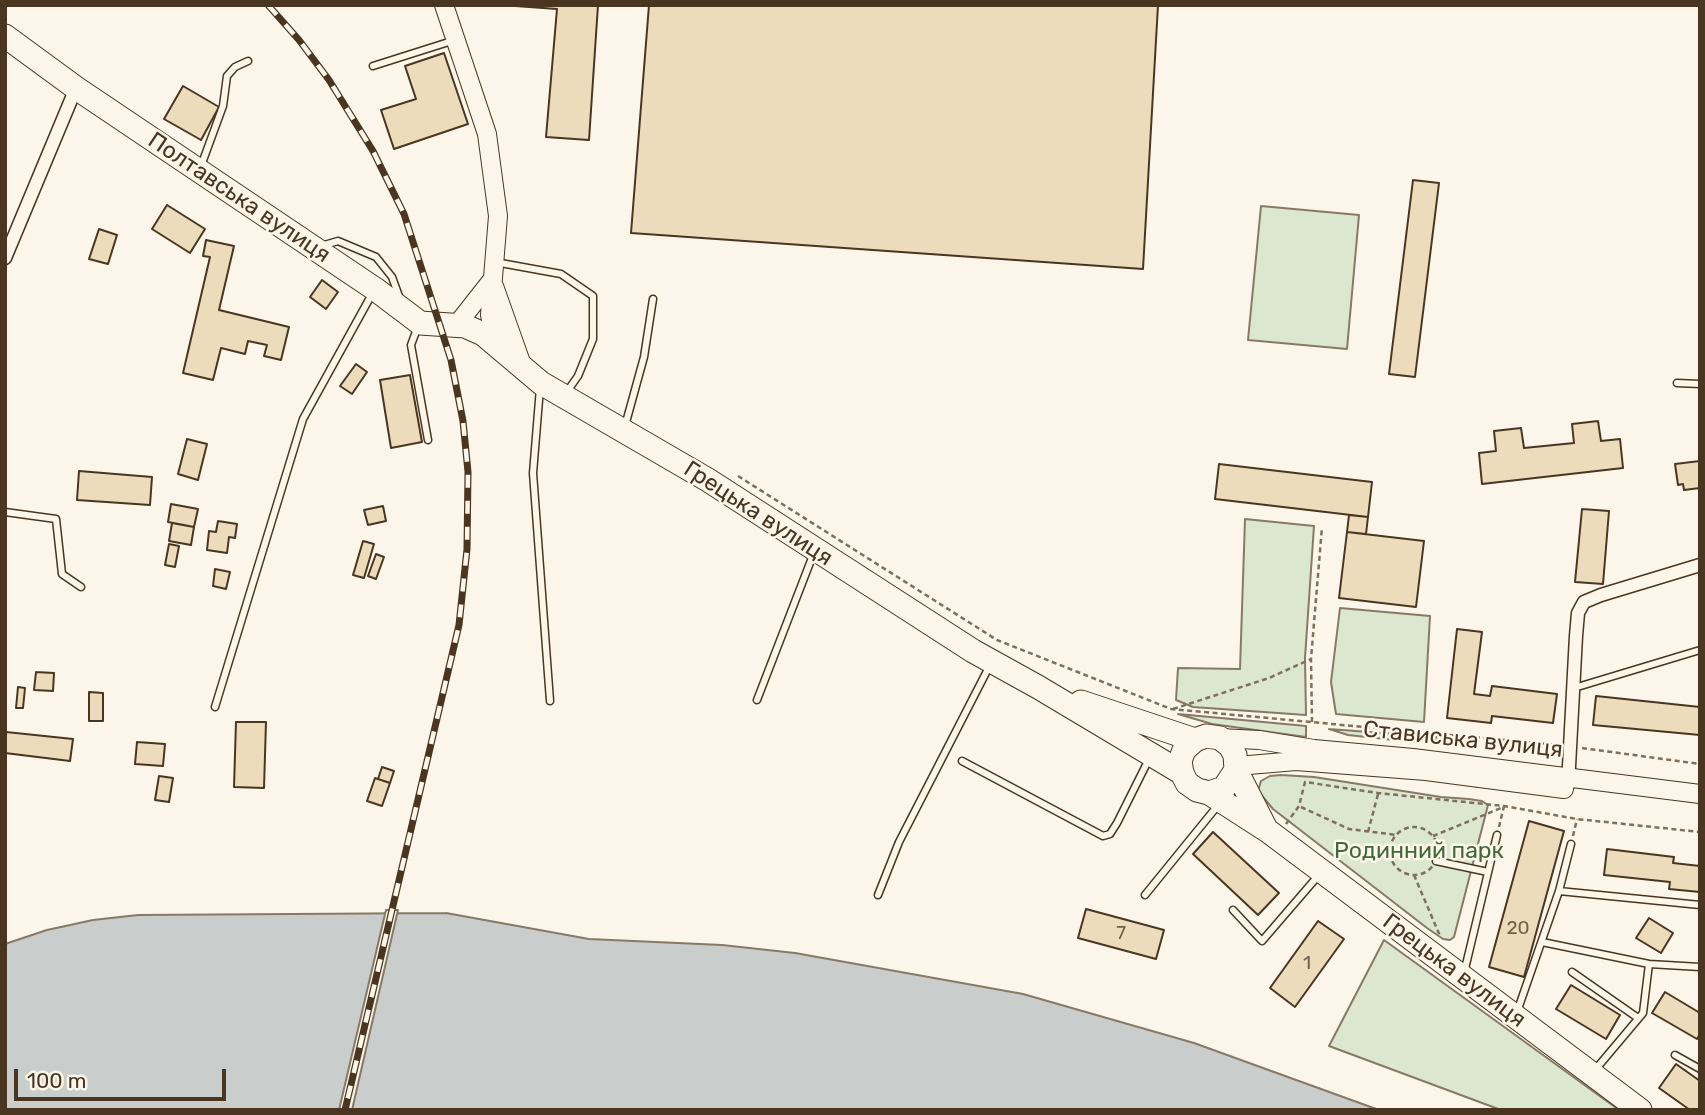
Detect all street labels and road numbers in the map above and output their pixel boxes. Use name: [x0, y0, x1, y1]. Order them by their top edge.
street label: Полтавська вулиця: [143, 127, 335, 269]
street label: Грецька вулиця: [678, 456, 838, 572]
street label: Стависька вулиця: [1362, 716, 1564, 764]
street label: Грецька вулиця: [1377, 908, 1531, 1034]

